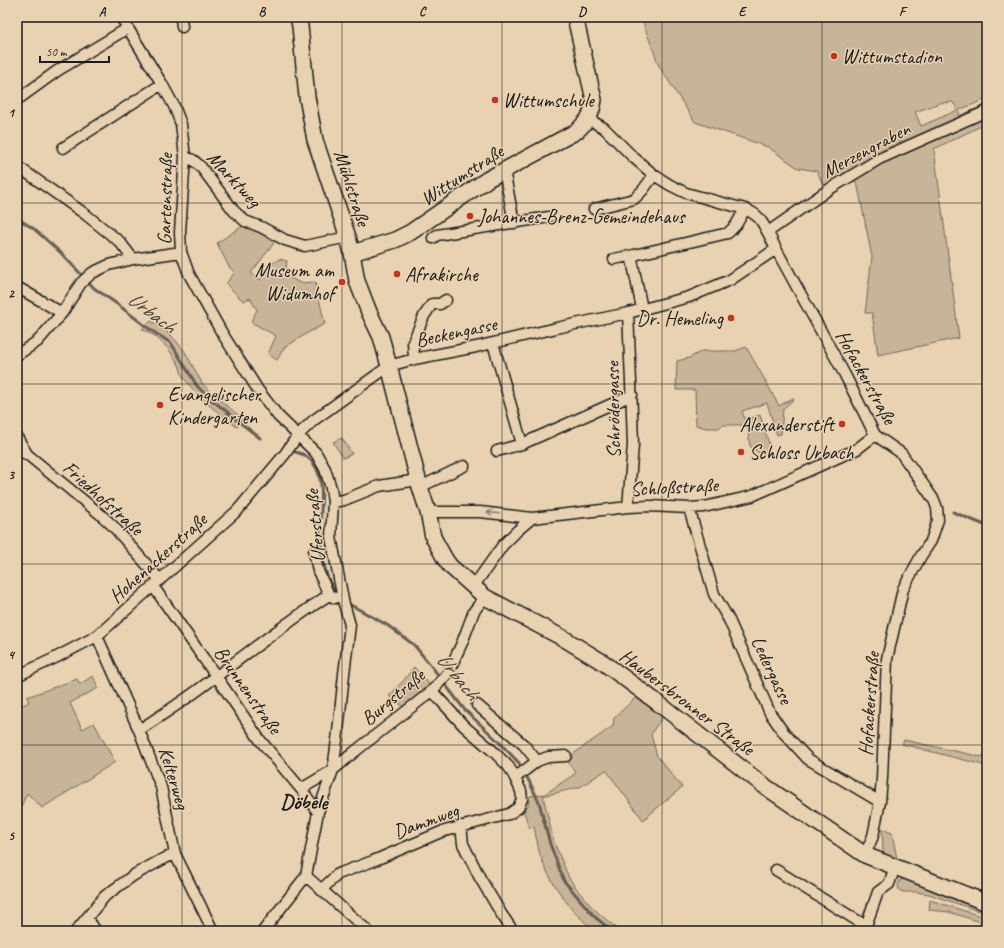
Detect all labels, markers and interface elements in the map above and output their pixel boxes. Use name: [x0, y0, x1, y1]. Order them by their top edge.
text: A: [99, 4, 107, 20]
text: B: [259, 4, 267, 20]
text: C: [419, 4, 427, 20]
text: D: [578, 4, 587, 20]
text: E: [739, 4, 748, 20]
text: F: [899, 4, 908, 20]
scale bar: [40, 38, 109, 64]
text: 50 m: [46, 44, 68, 60]
place label: Wittumstadion: [842, 44, 943, 69]
marker: Wittumstadion: [829, 51, 839, 61]
place label: Wittumschule: [503, 88, 595, 113]
marker: Wittumschule: [490, 95, 500, 105]
text: 1: [8, 105, 16, 121]
street label: Merzengraben: [817, 116, 915, 184]
street label: Wittumstraße: [416, 138, 509, 211]
street label: Marktweg: [202, 146, 268, 214]
street label: Mühlstraße: [328, 147, 376, 231]
street label: Gartenstraße: [152, 152, 178, 245]
place label: Johannes-Brenz-Gemeindehaus: [477, 204, 687, 229]
marker: Johannes-Brenz-Gemeindehaus: [465, 211, 475, 221]
place label: Museum am Widumhof: [255, 258, 338, 306]
place label: Afrakirche: [405, 262, 479, 287]
marker: Afrakirche: [392, 269, 402, 279]
marker: Museum am Widumhof: [337, 277, 347, 287]
water label: Urbach: [123, 285, 183, 340]
text: 2: [8, 286, 15, 302]
place label: Dr. Hemeling: [637, 306, 724, 331]
street label: Beckengasse: [413, 311, 500, 353]
marker: Dr. Hemeling: [726, 313, 736, 323]
street label: Hofackerstraße: [830, 325, 903, 430]
street label: Schrödergasse: [600, 360, 626, 459]
place label: Evangelischer Kindergarten: [168, 382, 262, 430]
marker: Evangelischer Kindergarten: [155, 400, 165, 410]
place label: Alexanderstift: [740, 412, 836, 437]
marker: Alexanderstift: [837, 419, 847, 429]
place label: Schloss Urbach: [749, 440, 855, 465]
marker: Schloss Urbach: [736, 447, 746, 457]
street label: Friedhofstraße: [57, 455, 150, 542]
text: 3: [8, 467, 15, 483]
street label: Schloßstraße: [630, 472, 720, 502]
street label: Uferstraße: [299, 487, 331, 563]
street label: Hohenackerstraße: [104, 507, 213, 608]
one-way arrow: [487, 510, 500, 517]
street label: Ledergasse: [745, 632, 799, 709]
street label: Brunnenstraße: [209, 641, 288, 740]
street label: Haubersbronner Straße: [615, 643, 761, 762]
text: 4: [8, 647, 16, 663]
water label: Urbach: [431, 647, 486, 707]
street label: Hofackerstraße: [853, 650, 885, 757]
street label: Burgstraße: [356, 662, 431, 731]
street label: Kelterweg: [153, 744, 196, 814]
district label: Döbele: [281, 789, 329, 815]
street label: Dammweg: [390, 797, 463, 844]
text: 5: [8, 828, 15, 844]

